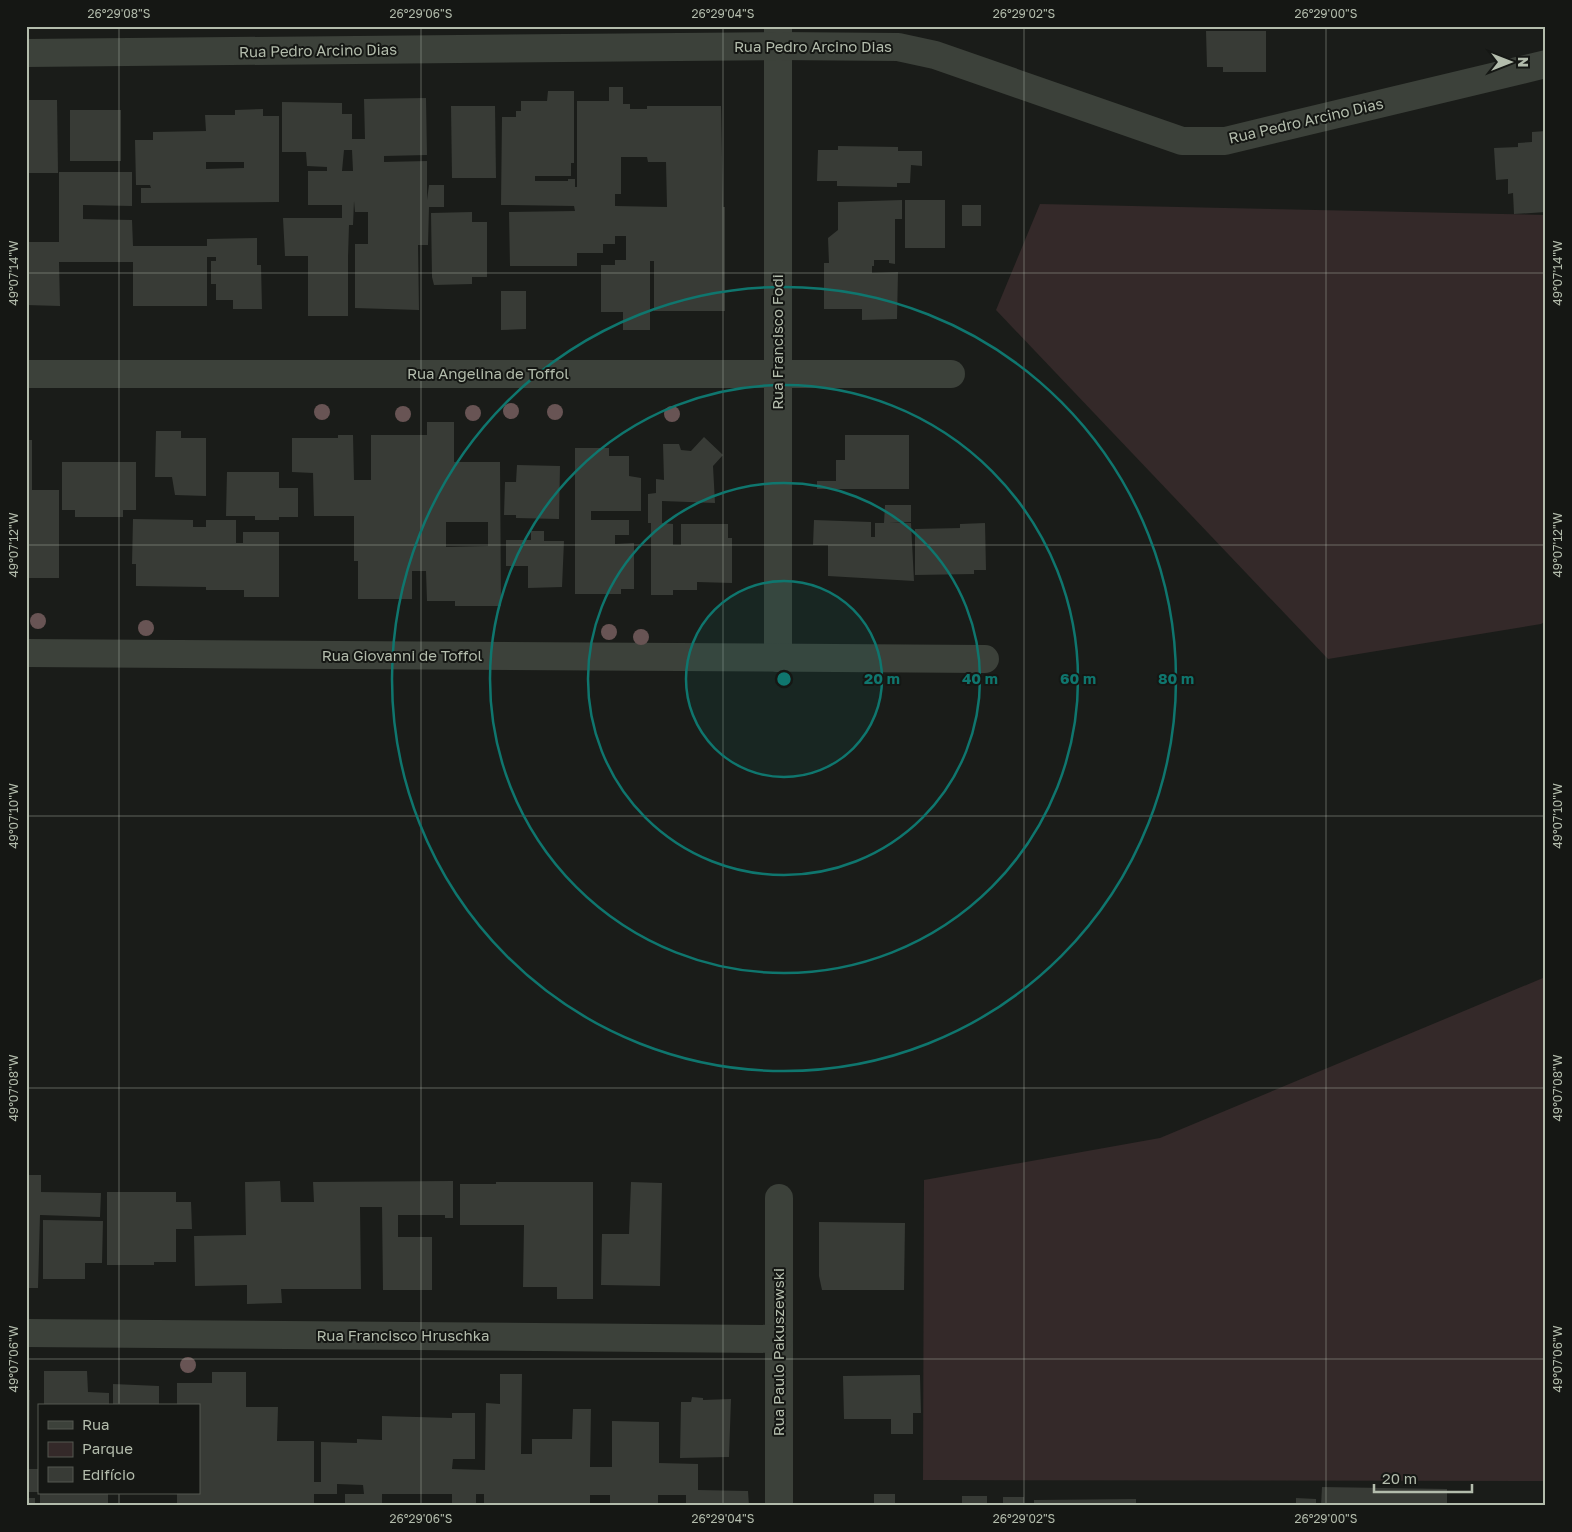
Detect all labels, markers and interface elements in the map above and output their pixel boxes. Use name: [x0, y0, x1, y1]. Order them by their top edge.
text: 26°29'08"S: [88, 6, 151, 21]
text: 26°29'06"S: [390, 6, 453, 21]
text: 26°29'04"S: [692, 6, 755, 21]
text: 26°29'02"S: [993, 6, 1056, 21]
text: 26°29'00"S: [1294, 6, 1358, 21]
street label: Rua Pedro Arcino Dias: [734, 37, 892, 55]
north arrow: [1484, 38, 1534, 88]
street label: Rua Pedro Arcino Dias: [239, 40, 397, 60]
text: N: [1515, 57, 1532, 67]
street label: Rua Pedro Arcino Dias: [1227, 93, 1385, 147]
text: 49°07'14"W: [6, 240, 21, 306]
text: 49°07'14"W: [1550, 240, 1565, 306]
street label: Rua Francisco Fodi: [768, 274, 786, 410]
street label: Rua Angelina de Toffol: [407, 364, 569, 382]
text: 49°07'12"W: [6, 512, 21, 577]
text: 49°07'12"W: [1550, 512, 1565, 577]
street label: Rua Giovanni de Toffol: [322, 646, 482, 664]
text: 20 m: [864, 669, 900, 687]
text: 40 m: [962, 669, 998, 687]
text: 60 m: [1060, 669, 1096, 687]
text: 80 m: [1158, 669, 1194, 687]
centre of rings: [775, 670, 793, 688]
text: 49°07'10"W: [6, 783, 21, 849]
text: 49°07'10"W: [1550, 783, 1565, 849]
text: 49°07'08"W: [6, 1054, 21, 1121]
text: 49°07'08"W: [1550, 1054, 1565, 1121]
street label: Rua Paulo Pakuszewski: [769, 1268, 787, 1436]
text: 49°07'06"W: [6, 1325, 21, 1392]
text: 49°07'06"W: [1550, 1325, 1565, 1392]
street label: Rua Francisco Hruschka: [316, 1326, 490, 1344]
legend: [38, 1404, 200, 1494]
text: Rua: [82, 1415, 109, 1433]
text: Parque: [82, 1439, 133, 1457]
scale bar: [1374, 1462, 1472, 1494]
text: Edifício: [82, 1465, 135, 1483]
text: 20 m: [1382, 1469, 1417, 1487]
text: 26°29'06"S: [390, 1511, 453, 1526]
text: 26°29'04"S: [692, 1511, 755, 1526]
text: 26°29'02"S: [993, 1511, 1056, 1526]
text: 26°29'00"S: [1294, 1511, 1358, 1526]

